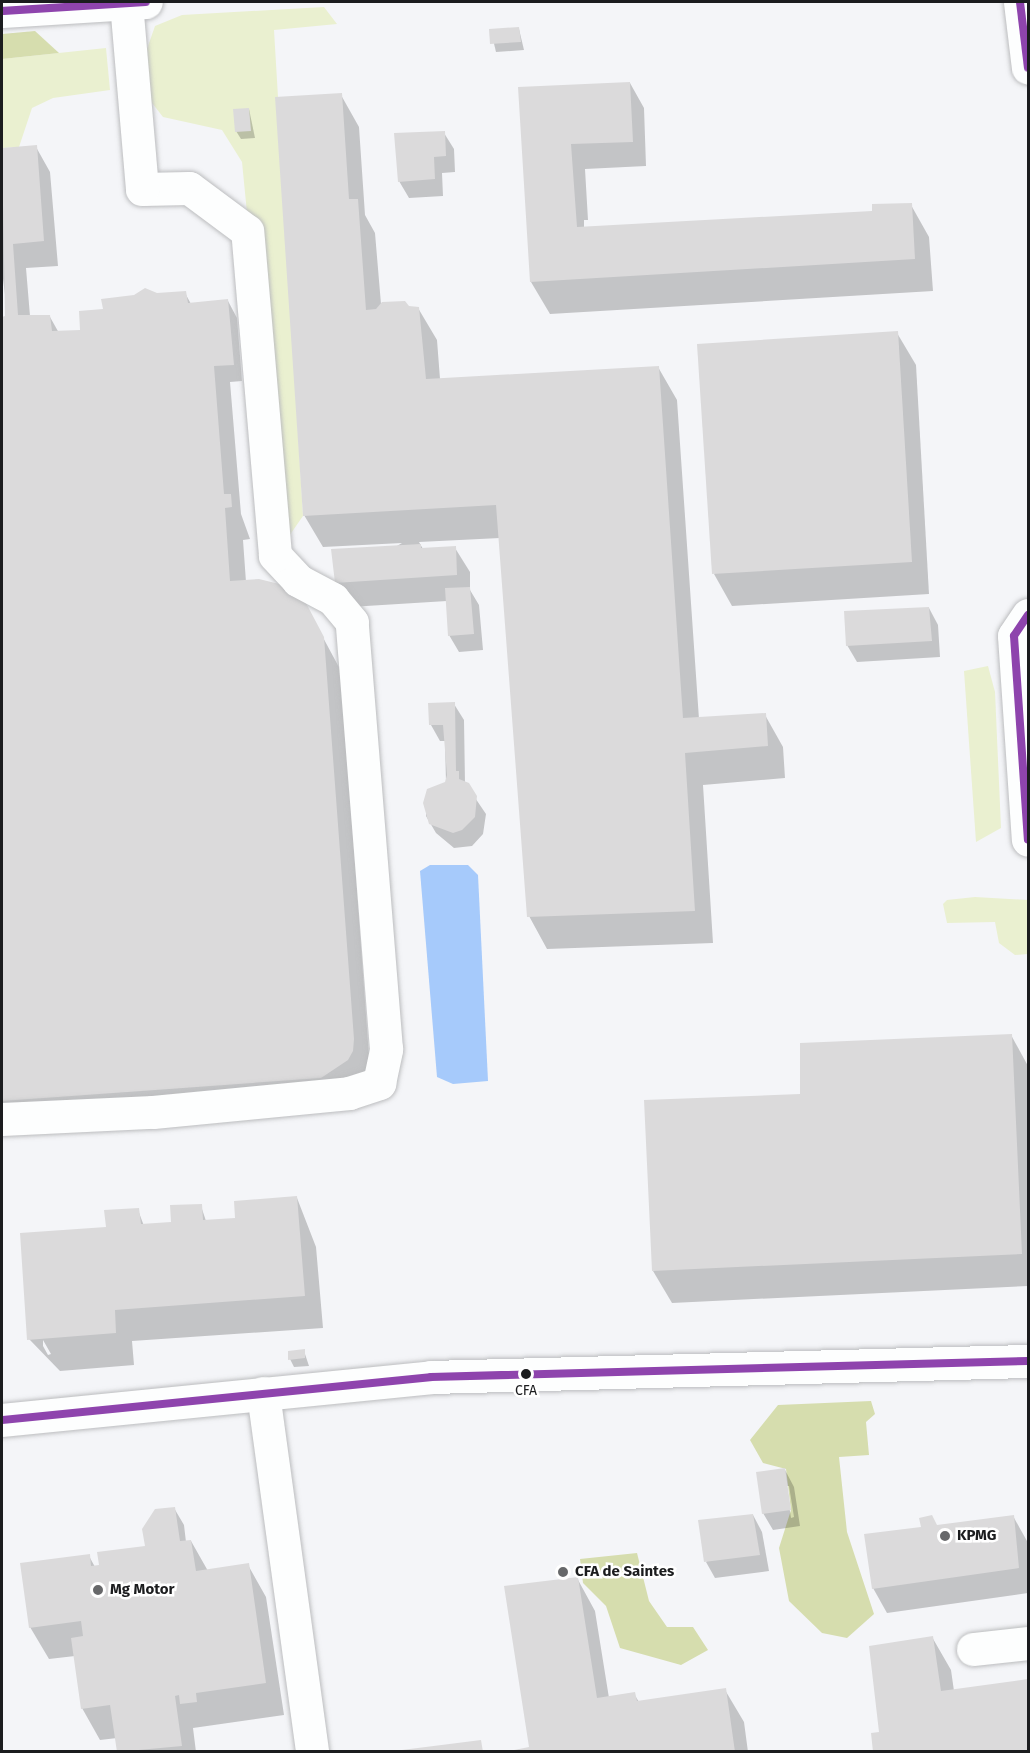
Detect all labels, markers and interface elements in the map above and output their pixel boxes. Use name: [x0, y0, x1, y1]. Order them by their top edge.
marker: CFA: [520, 1368, 532, 1380]
place label: CFA: [515, 1383, 537, 1399]
place label: KPMG: [957, 1527, 996, 1545]
marker: KPMG: [938, 1529, 952, 1543]
place label: CFA de Saintes: [575, 1563, 674, 1581]
marker: CFA de Saintes: [556, 1565, 570, 1579]
place label: Mg Motor: [110, 1581, 174, 1599]
marker: Mg Motor: [91, 1583, 105, 1597]

